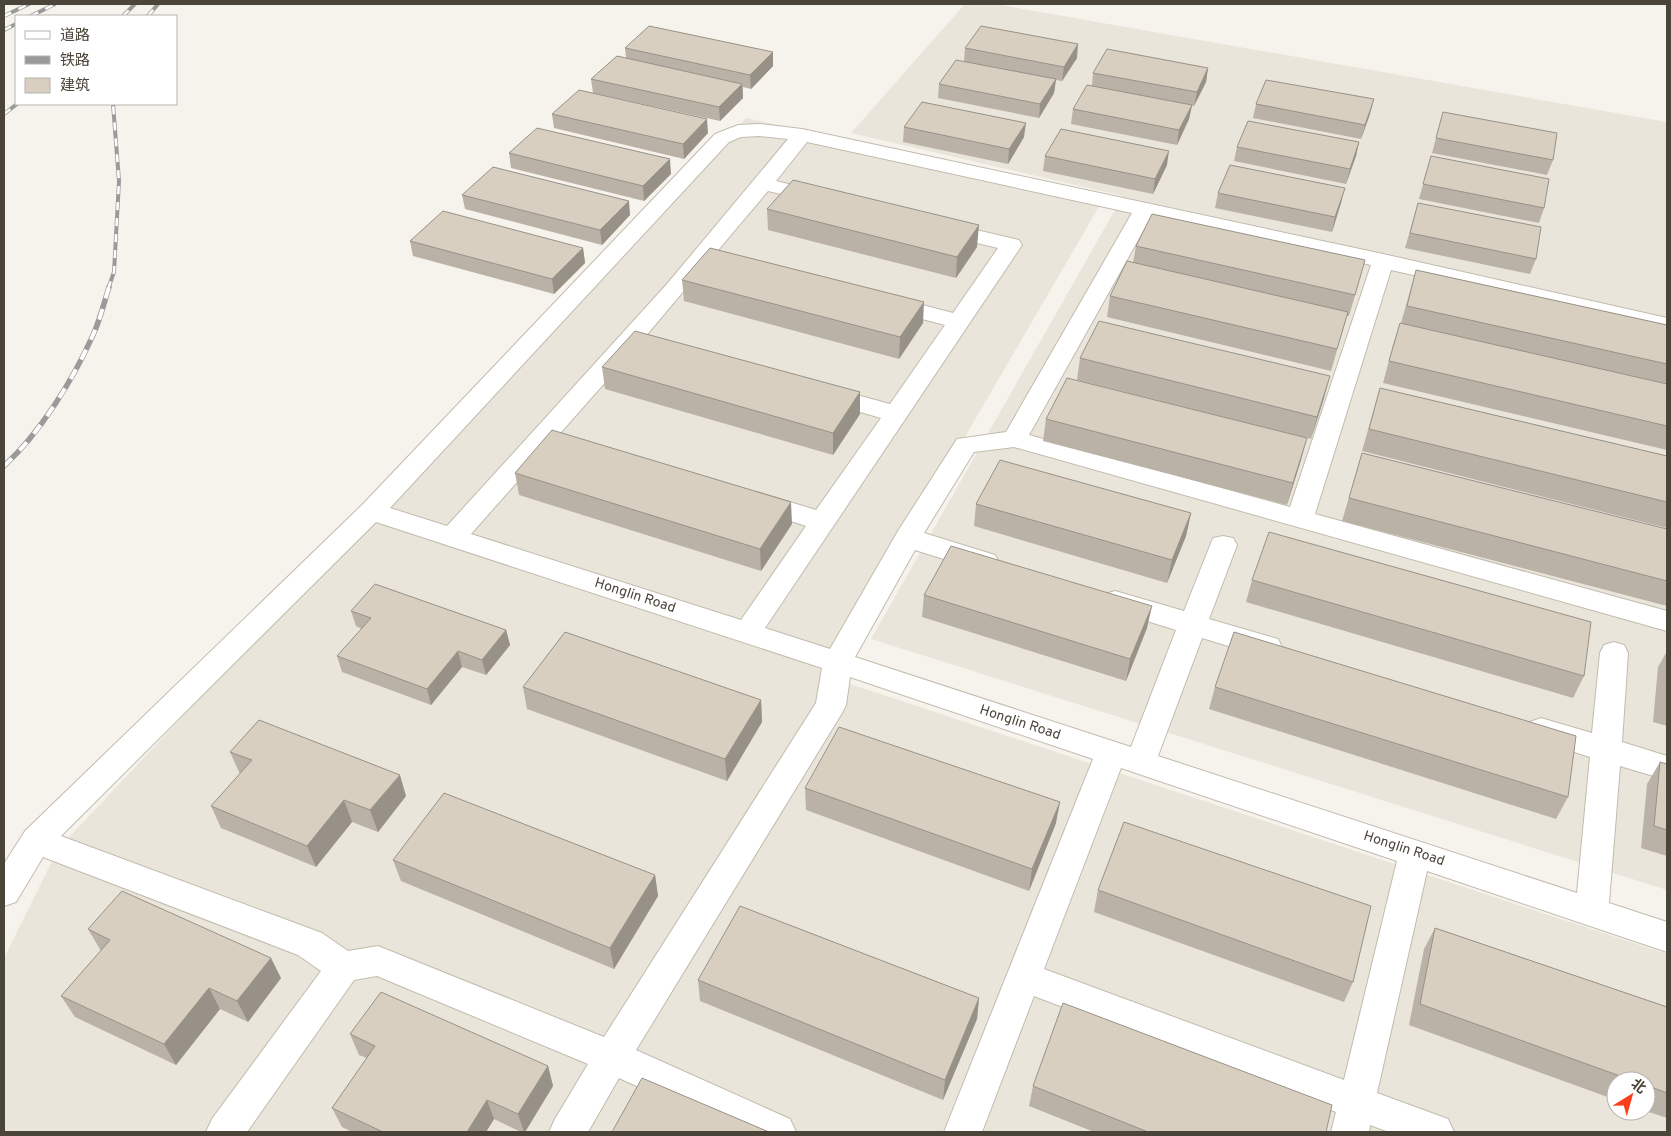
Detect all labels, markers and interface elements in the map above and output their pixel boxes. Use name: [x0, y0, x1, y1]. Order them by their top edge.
legend: [15, 15, 178, 105]
text: 道路: [60, 27, 90, 46]
text: 铁路: [60, 52, 90, 71]
text: 建筑: [60, 77, 90, 96]
street label: Honglin Road: [592, 575, 678, 617]
street label: Honglin Road: [977, 702, 1063, 744]
street label: Honglin Road: [1361, 828, 1447, 870]
north arrow: [1606, 1071, 1656, 1121]
text: 北: [1627, 1076, 1649, 1098]

